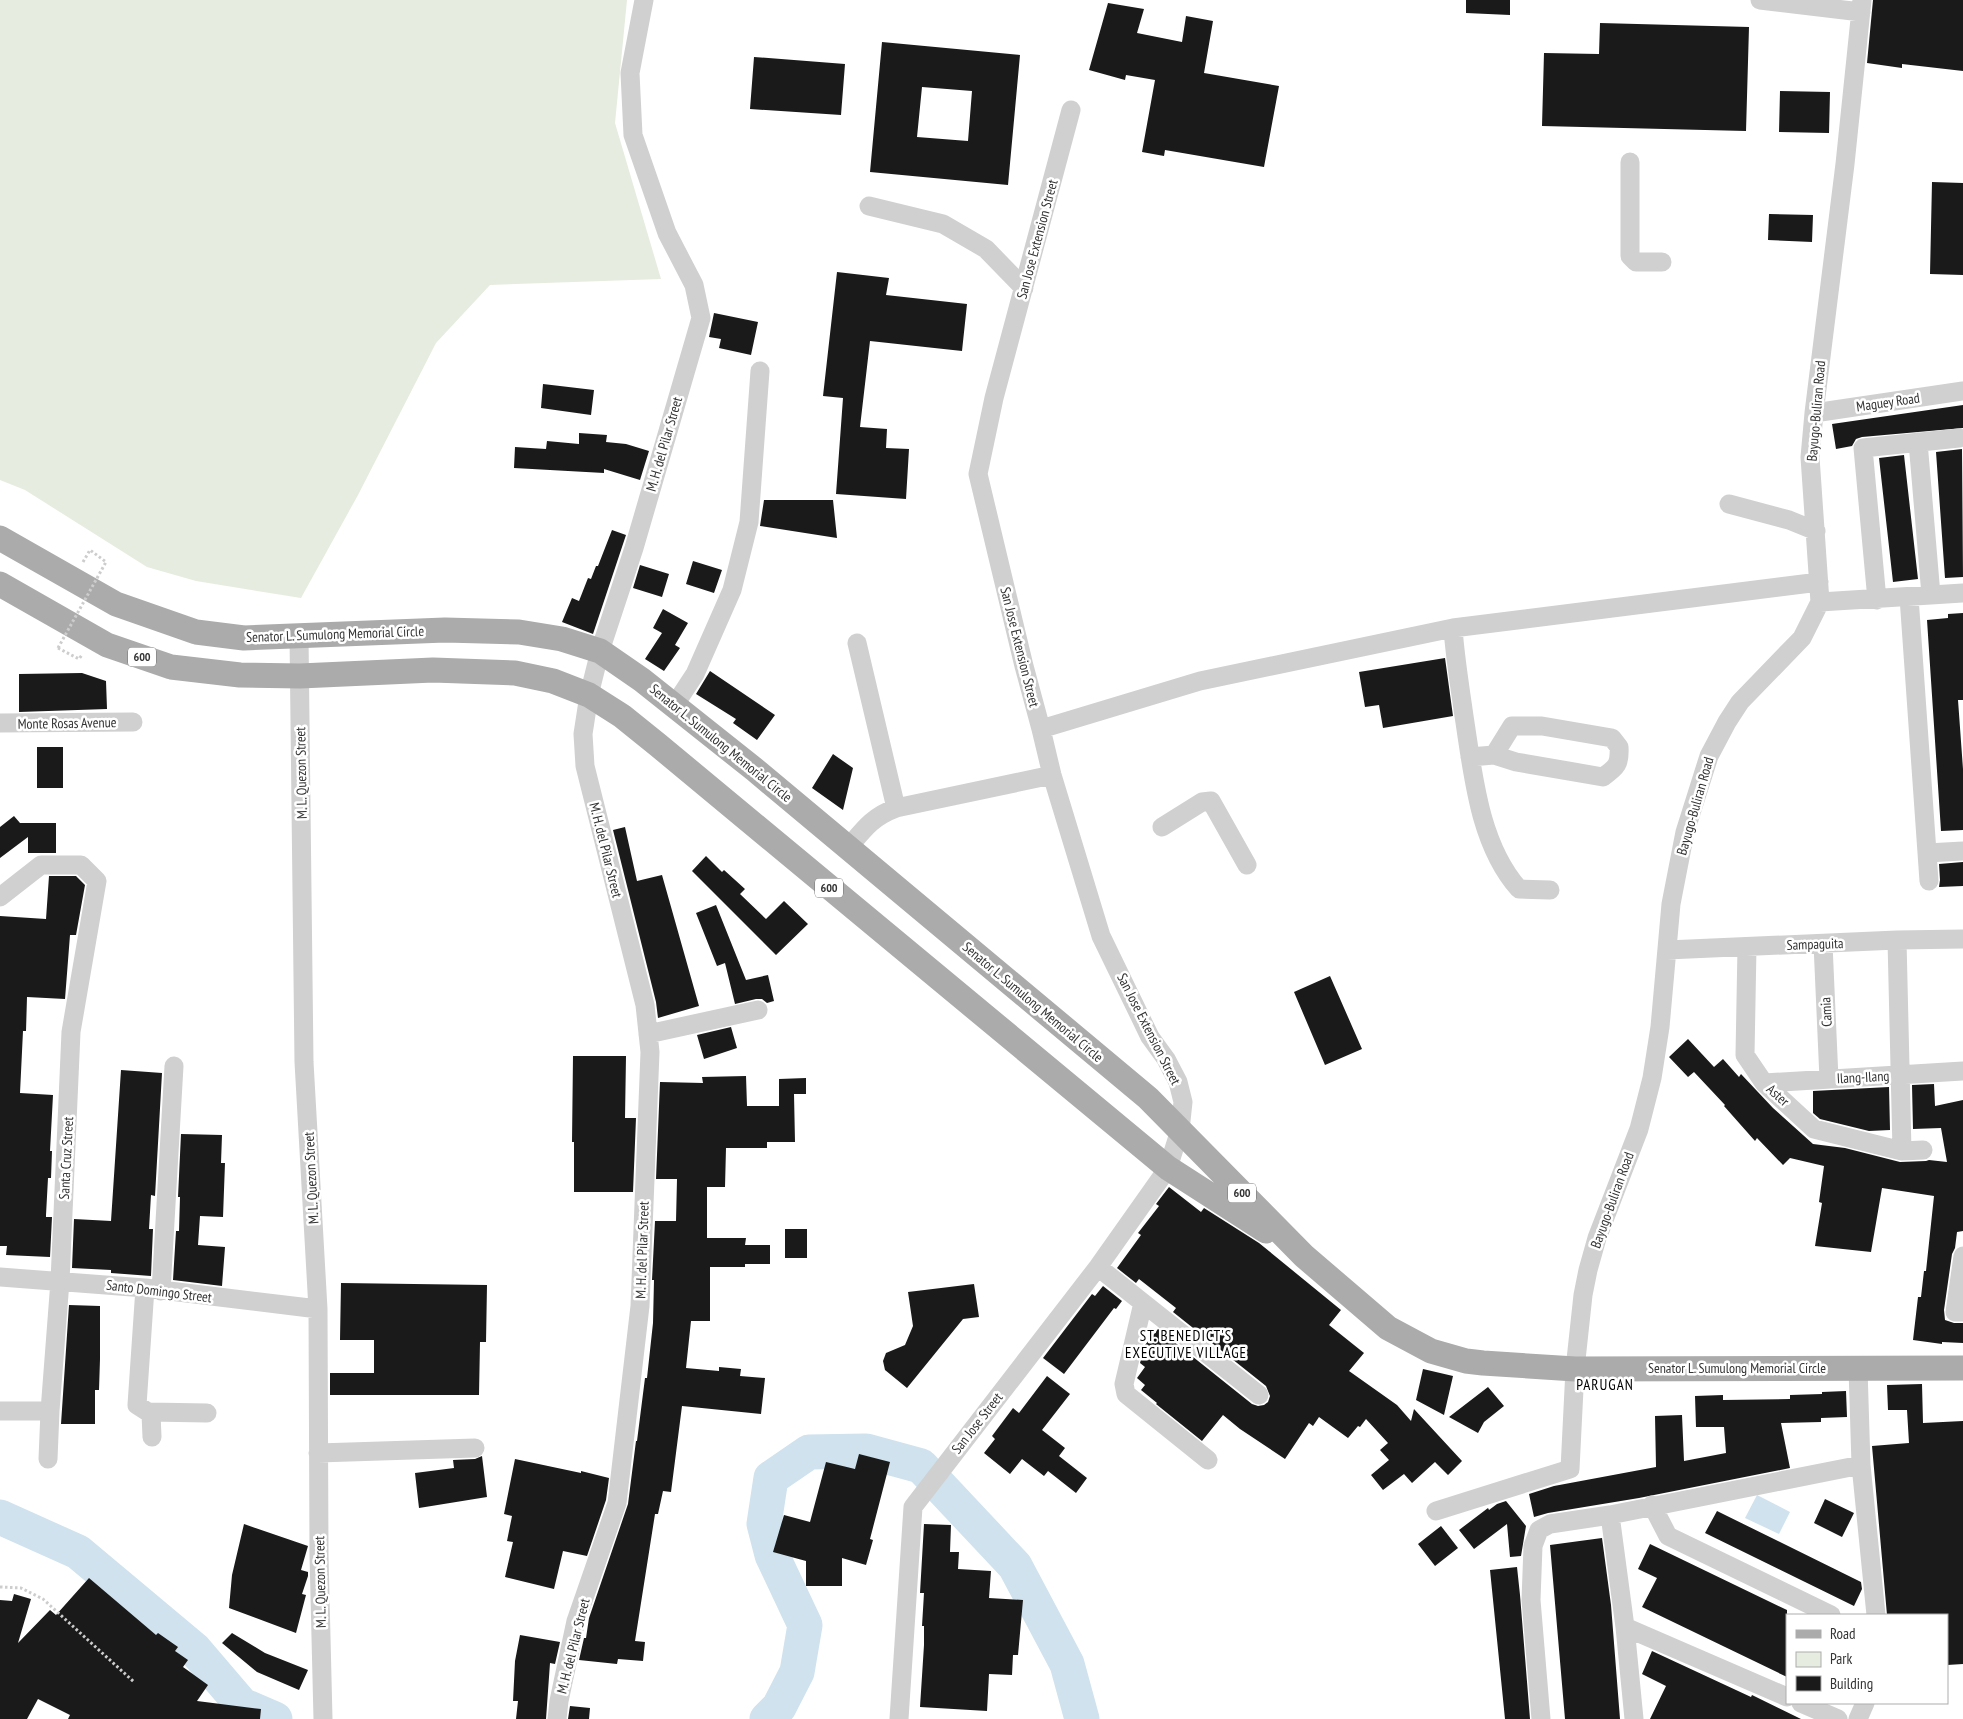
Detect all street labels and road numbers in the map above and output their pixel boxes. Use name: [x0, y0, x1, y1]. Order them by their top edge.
street label: San Jose Extension Street: [1012, 177, 1062, 301]
street label: Bayugo-Buliran Road: [1803, 360, 1829, 462]
street label: Maguey Road: [1855, 389, 1921, 415]
street label: M. H. del Pilar Street: [642, 394, 686, 493]
street label: San Jose Extension Street: [996, 585, 1044, 709]
street label: Senator L. Sumulong Memorial Circle: [246, 622, 425, 646]
road number: 600: [128, 648, 156, 666]
street label: Senator L. Sumulong Memorial Circle: [646, 680, 796, 806]
street label: Monte Rosas Avenue: [17, 713, 117, 733]
street label: M. L. Quezon Street: [291, 727, 311, 819]
street label: Bayugo-Buliran Road: [1672, 755, 1718, 857]
street label: M. H. del Pilar Street: [585, 800, 627, 900]
road number: 600: [815, 878, 843, 898]
street label: Sampaguita: [1786, 934, 1844, 954]
street label: Senator L. Sumulong Memorial Circle: [959, 938, 1107, 1066]
street label: San Jose Extension Street: [1113, 970, 1185, 1088]
street label: Camia: [1816, 997, 1836, 1027]
street label: Ilang-Ilang: [1836, 1067, 1890, 1087]
street label: Aster: [1763, 1080, 1793, 1110]
street label: Santa Cruz Street: [55, 1116, 77, 1200]
street label: M. L. Quezon Street: [300, 1131, 322, 1225]
street label: Bayugo-Buliran Road: [1586, 1149, 1638, 1251]
road number: 600: [1228, 1184, 1256, 1202]
street label: M. H. del Pilar Street: [631, 1201, 653, 1299]
street label: Santo Domingo Street: [105, 1276, 213, 1306]
street label: Senator L. Sumulong Memorial Circle: [1648, 1359, 1826, 1377]
street label: San Jose Street: [948, 1389, 1007, 1457]
street label: M. L. Quezon Street: [310, 1536, 330, 1628]
street label: M. H. del Pilar Street: [552, 1596, 594, 1696]

